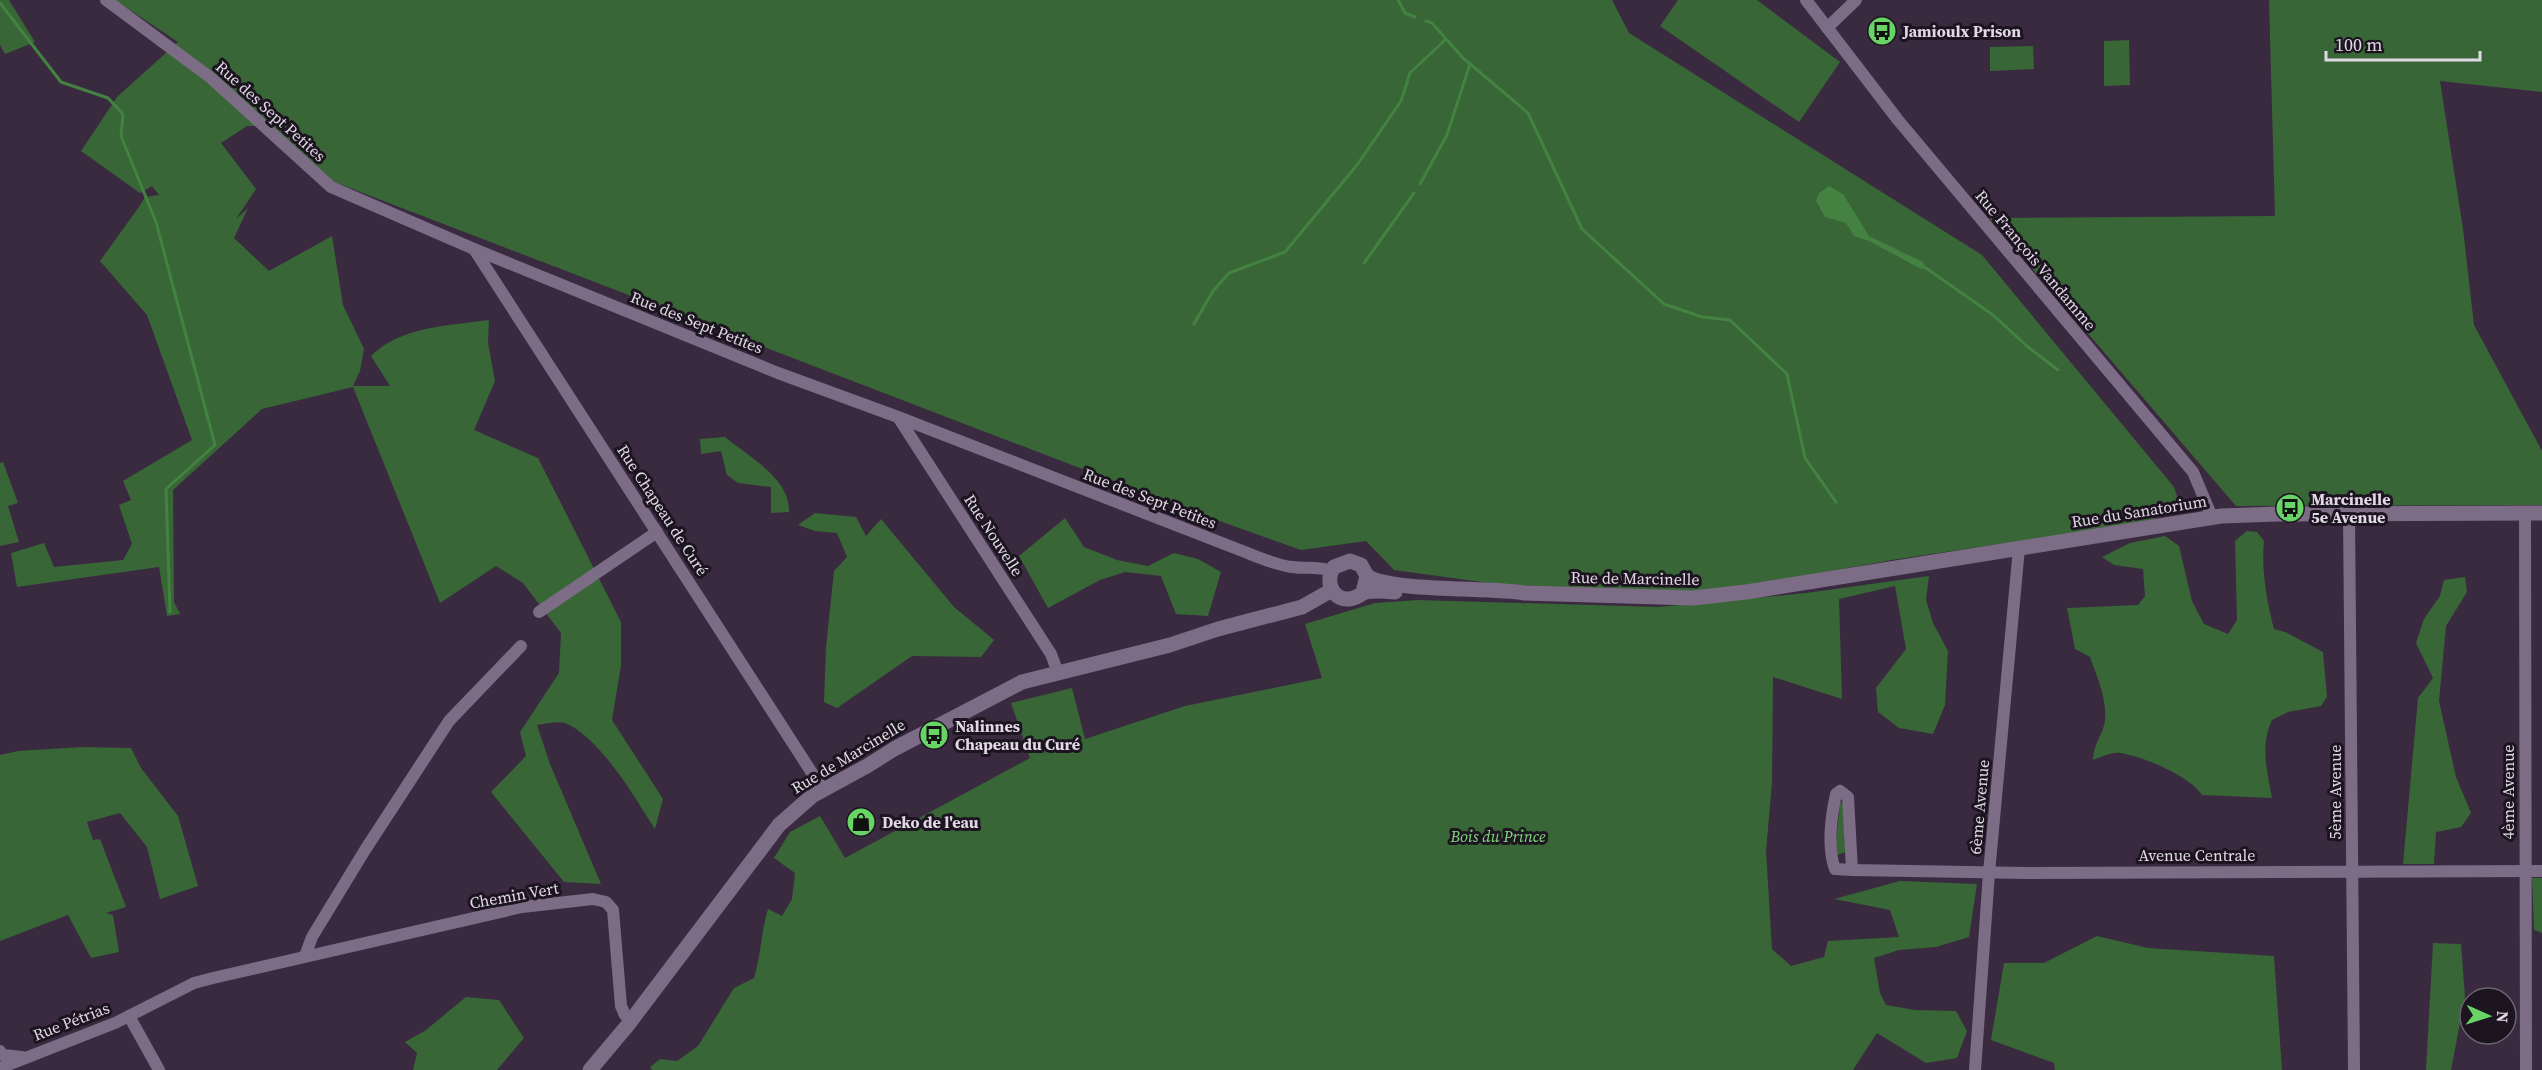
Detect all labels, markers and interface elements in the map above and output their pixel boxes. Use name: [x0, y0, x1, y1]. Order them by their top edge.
bus stop icon: Jamioulx Prison: [1866, 15, 1898, 47]
place label: Jamioulx Prison: [1902, 20, 2021, 42]
scale bar: [2326, 24, 2480, 62]
text: 100 m: [2335, 32, 2382, 57]
street label: Rue des Sept Petites: [211, 56, 331, 166]
street label: Rue François Vandamme: [1971, 185, 2101, 335]
street label: Rue des Sept Petites: [627, 285, 767, 359]
street label: Rue Chapeau de Curé: [612, 440, 714, 580]
street label: Rue des Sept Petites: [1080, 462, 1220, 534]
place label: Marcinelle 5e Avenue: [2311, 488, 2391, 528]
street label: Rue du Sanatorium: [2070, 489, 2208, 533]
street label: Rue Nouvelle: [959, 490, 1029, 580]
bus stop icon: Marcinelle 5e Avenue: [2274, 492, 2306, 524]
street label: Rue de Marcinelle: [1570, 566, 1700, 590]
street label: Rue de Marcinelle: [787, 713, 909, 799]
place label: Nalinnes Chapeau du Curé: [955, 715, 1080, 755]
bus stop icon: Nalinnes Chapeau du Curé: [918, 719, 950, 751]
street label: 5ème Avenue: [2324, 745, 2346, 840]
street label: 4ème Avenue: [2497, 745, 2519, 840]
street label: 6ème Avenue: [1964, 759, 1994, 855]
shop icon: Deko de l'eau: [845, 806, 877, 838]
place label: Deko de l'eau: [882, 811, 979, 833]
park label: Bois du Prince: [1449, 825, 1546, 847]
street label: Avenue Centrale: [2139, 844, 2256, 866]
street label: Chemin Vert: [468, 876, 561, 914]
north arrow: [2458, 986, 2518, 1046]
street label: Rue Pétrias: [30, 996, 113, 1046]
text: N: [2492, 1010, 2514, 1024]

